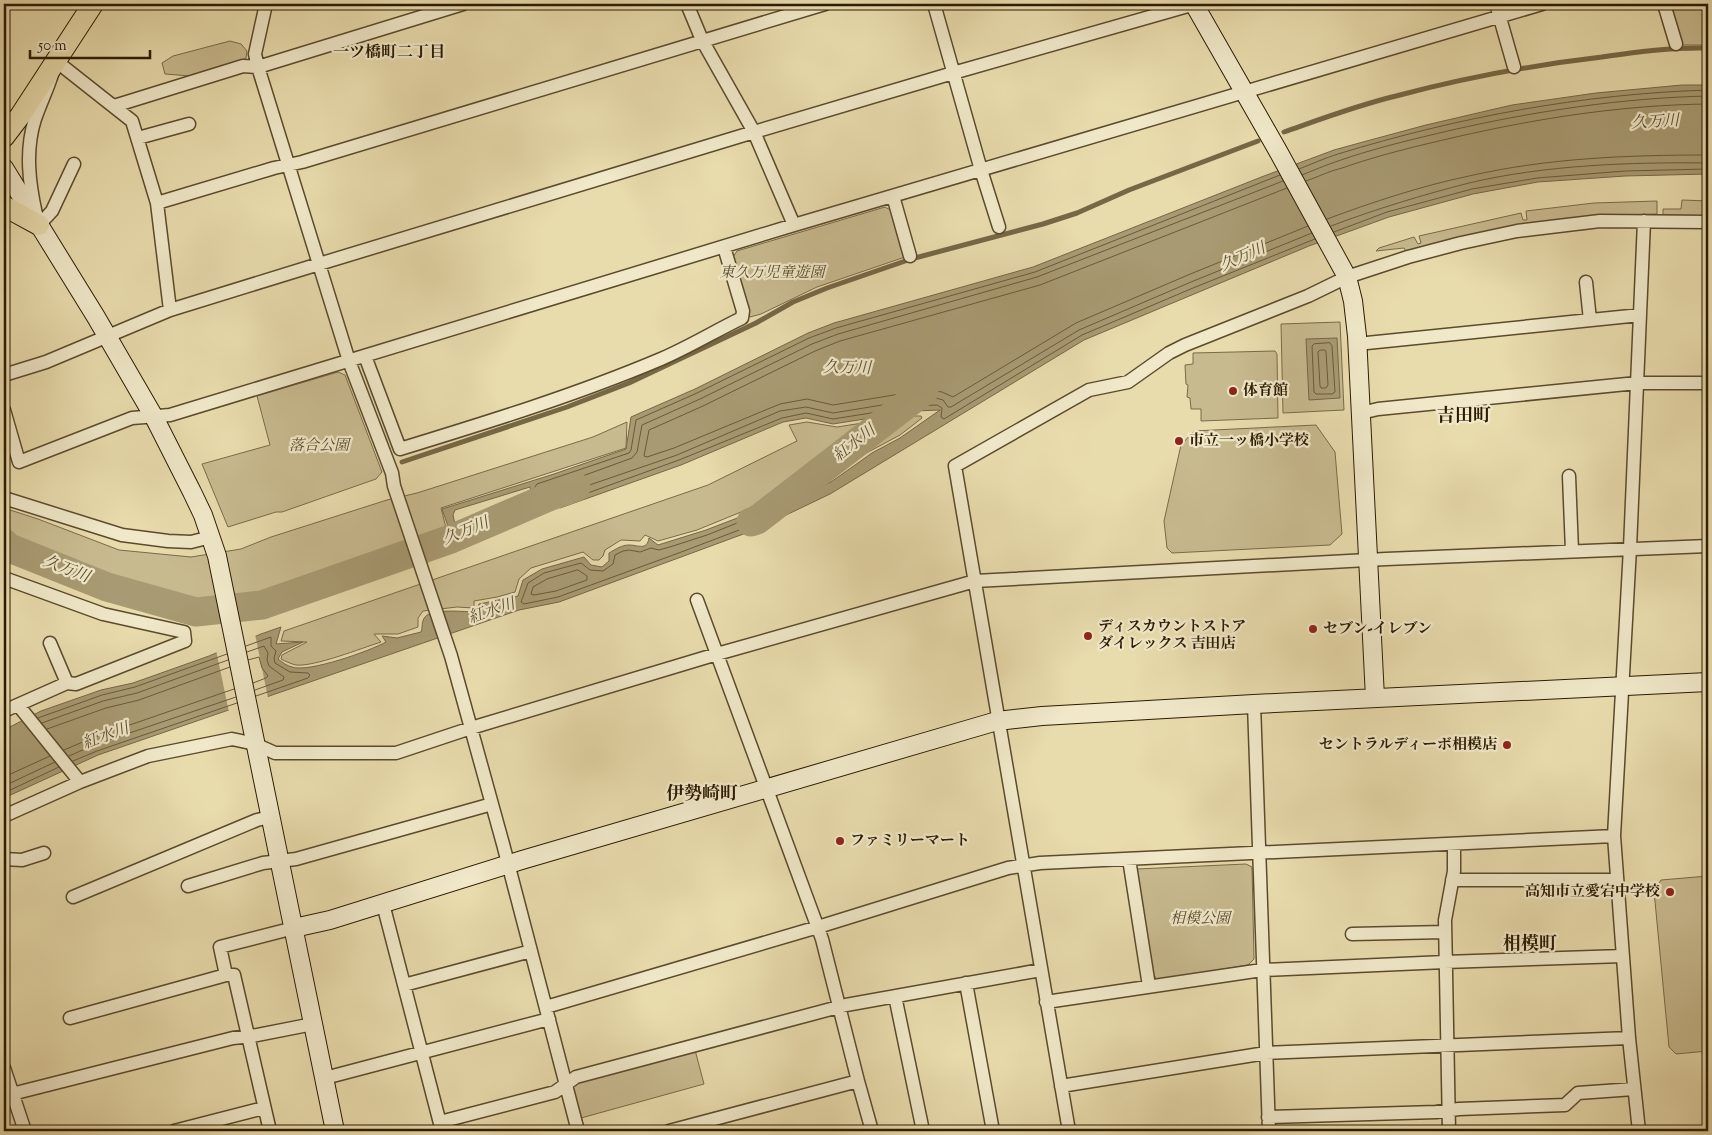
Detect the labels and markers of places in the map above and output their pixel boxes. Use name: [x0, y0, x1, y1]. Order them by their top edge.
place label: 体育館: [1243, 381, 1288, 402]
marker: 体育館: [1227, 385, 1239, 397]
place label: 市立一ッ橋小学校: [1189, 431, 1309, 452]
marker: 市立一ッ橋小学校: [1173, 435, 1185, 447]
place label: ディスカウントストア ダイレックス 吉田店: [1098, 617, 1246, 655]
place label: セブン-イレブン: [1323, 619, 1432, 640]
marker: セブン-イレブン: [1307, 623, 1319, 635]
marker: ディスカウントストア ダイレックス 吉田店: [1082, 630, 1094, 642]
place label: セントラルディーボ相模店: [1319, 735, 1497, 756]
marker: セントラルディーボ相模店: [1501, 739, 1513, 751]
place label: ファミリーマート: [850, 831, 970, 852]
marker: ファミリーマート: [834, 835, 846, 847]
place label: 高知市立愛宕中学校: [1525, 882, 1660, 903]
marker: 高知市立愛宕中学校: [1664, 886, 1676, 898]

